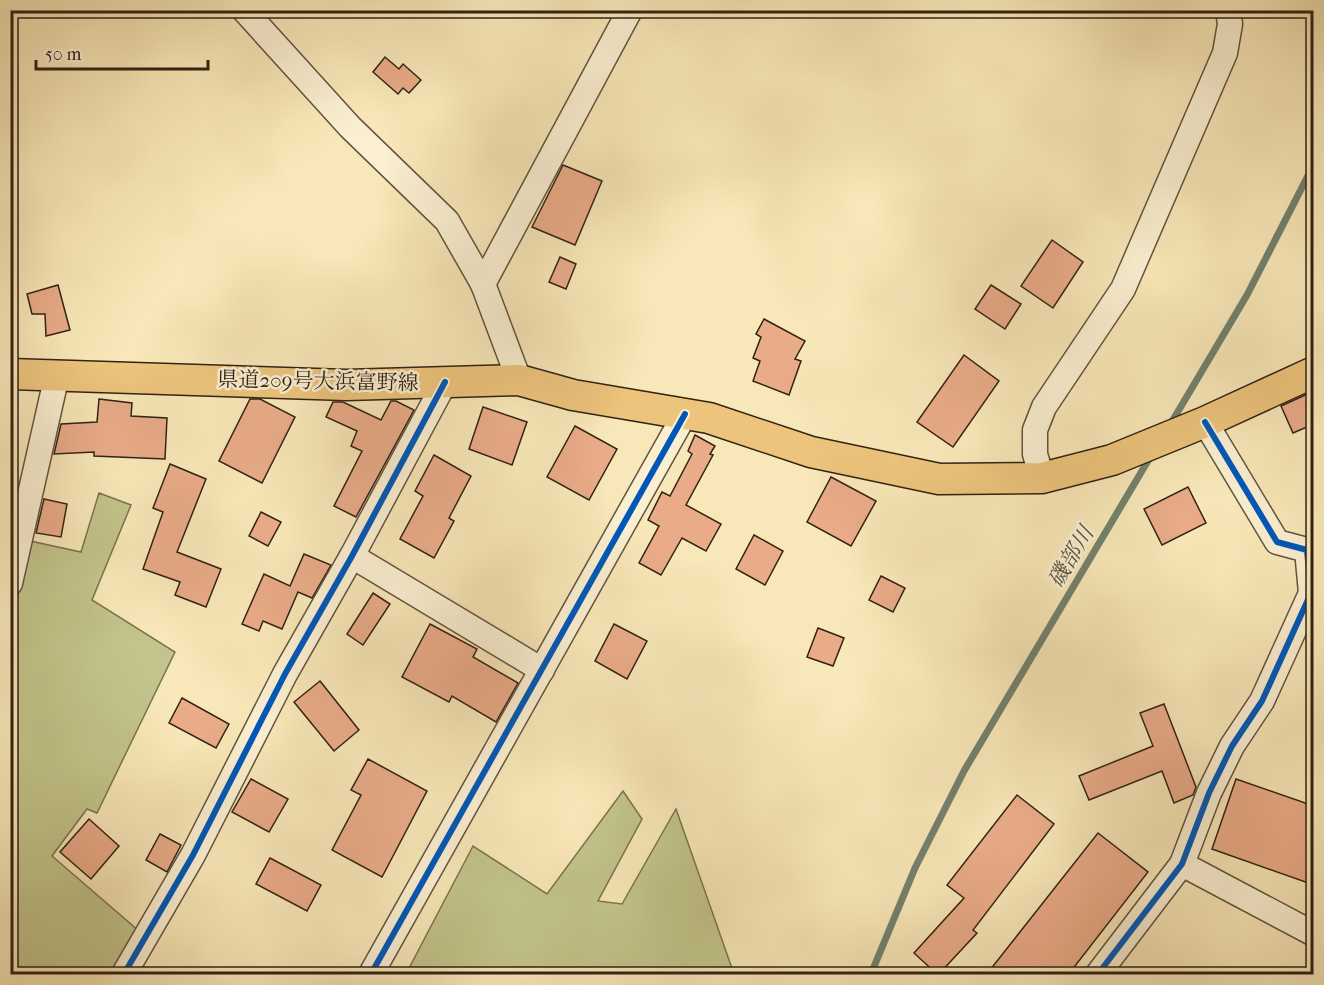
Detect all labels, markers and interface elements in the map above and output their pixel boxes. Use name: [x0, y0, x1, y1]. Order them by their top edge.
scale bar: [36, 33, 208, 71]
text: 50 m: [45, 44, 82, 65]
street label: 県道209号大浜富野線: [217, 367, 419, 395]
water label: 磯部川: [1043, 520, 1100, 592]

